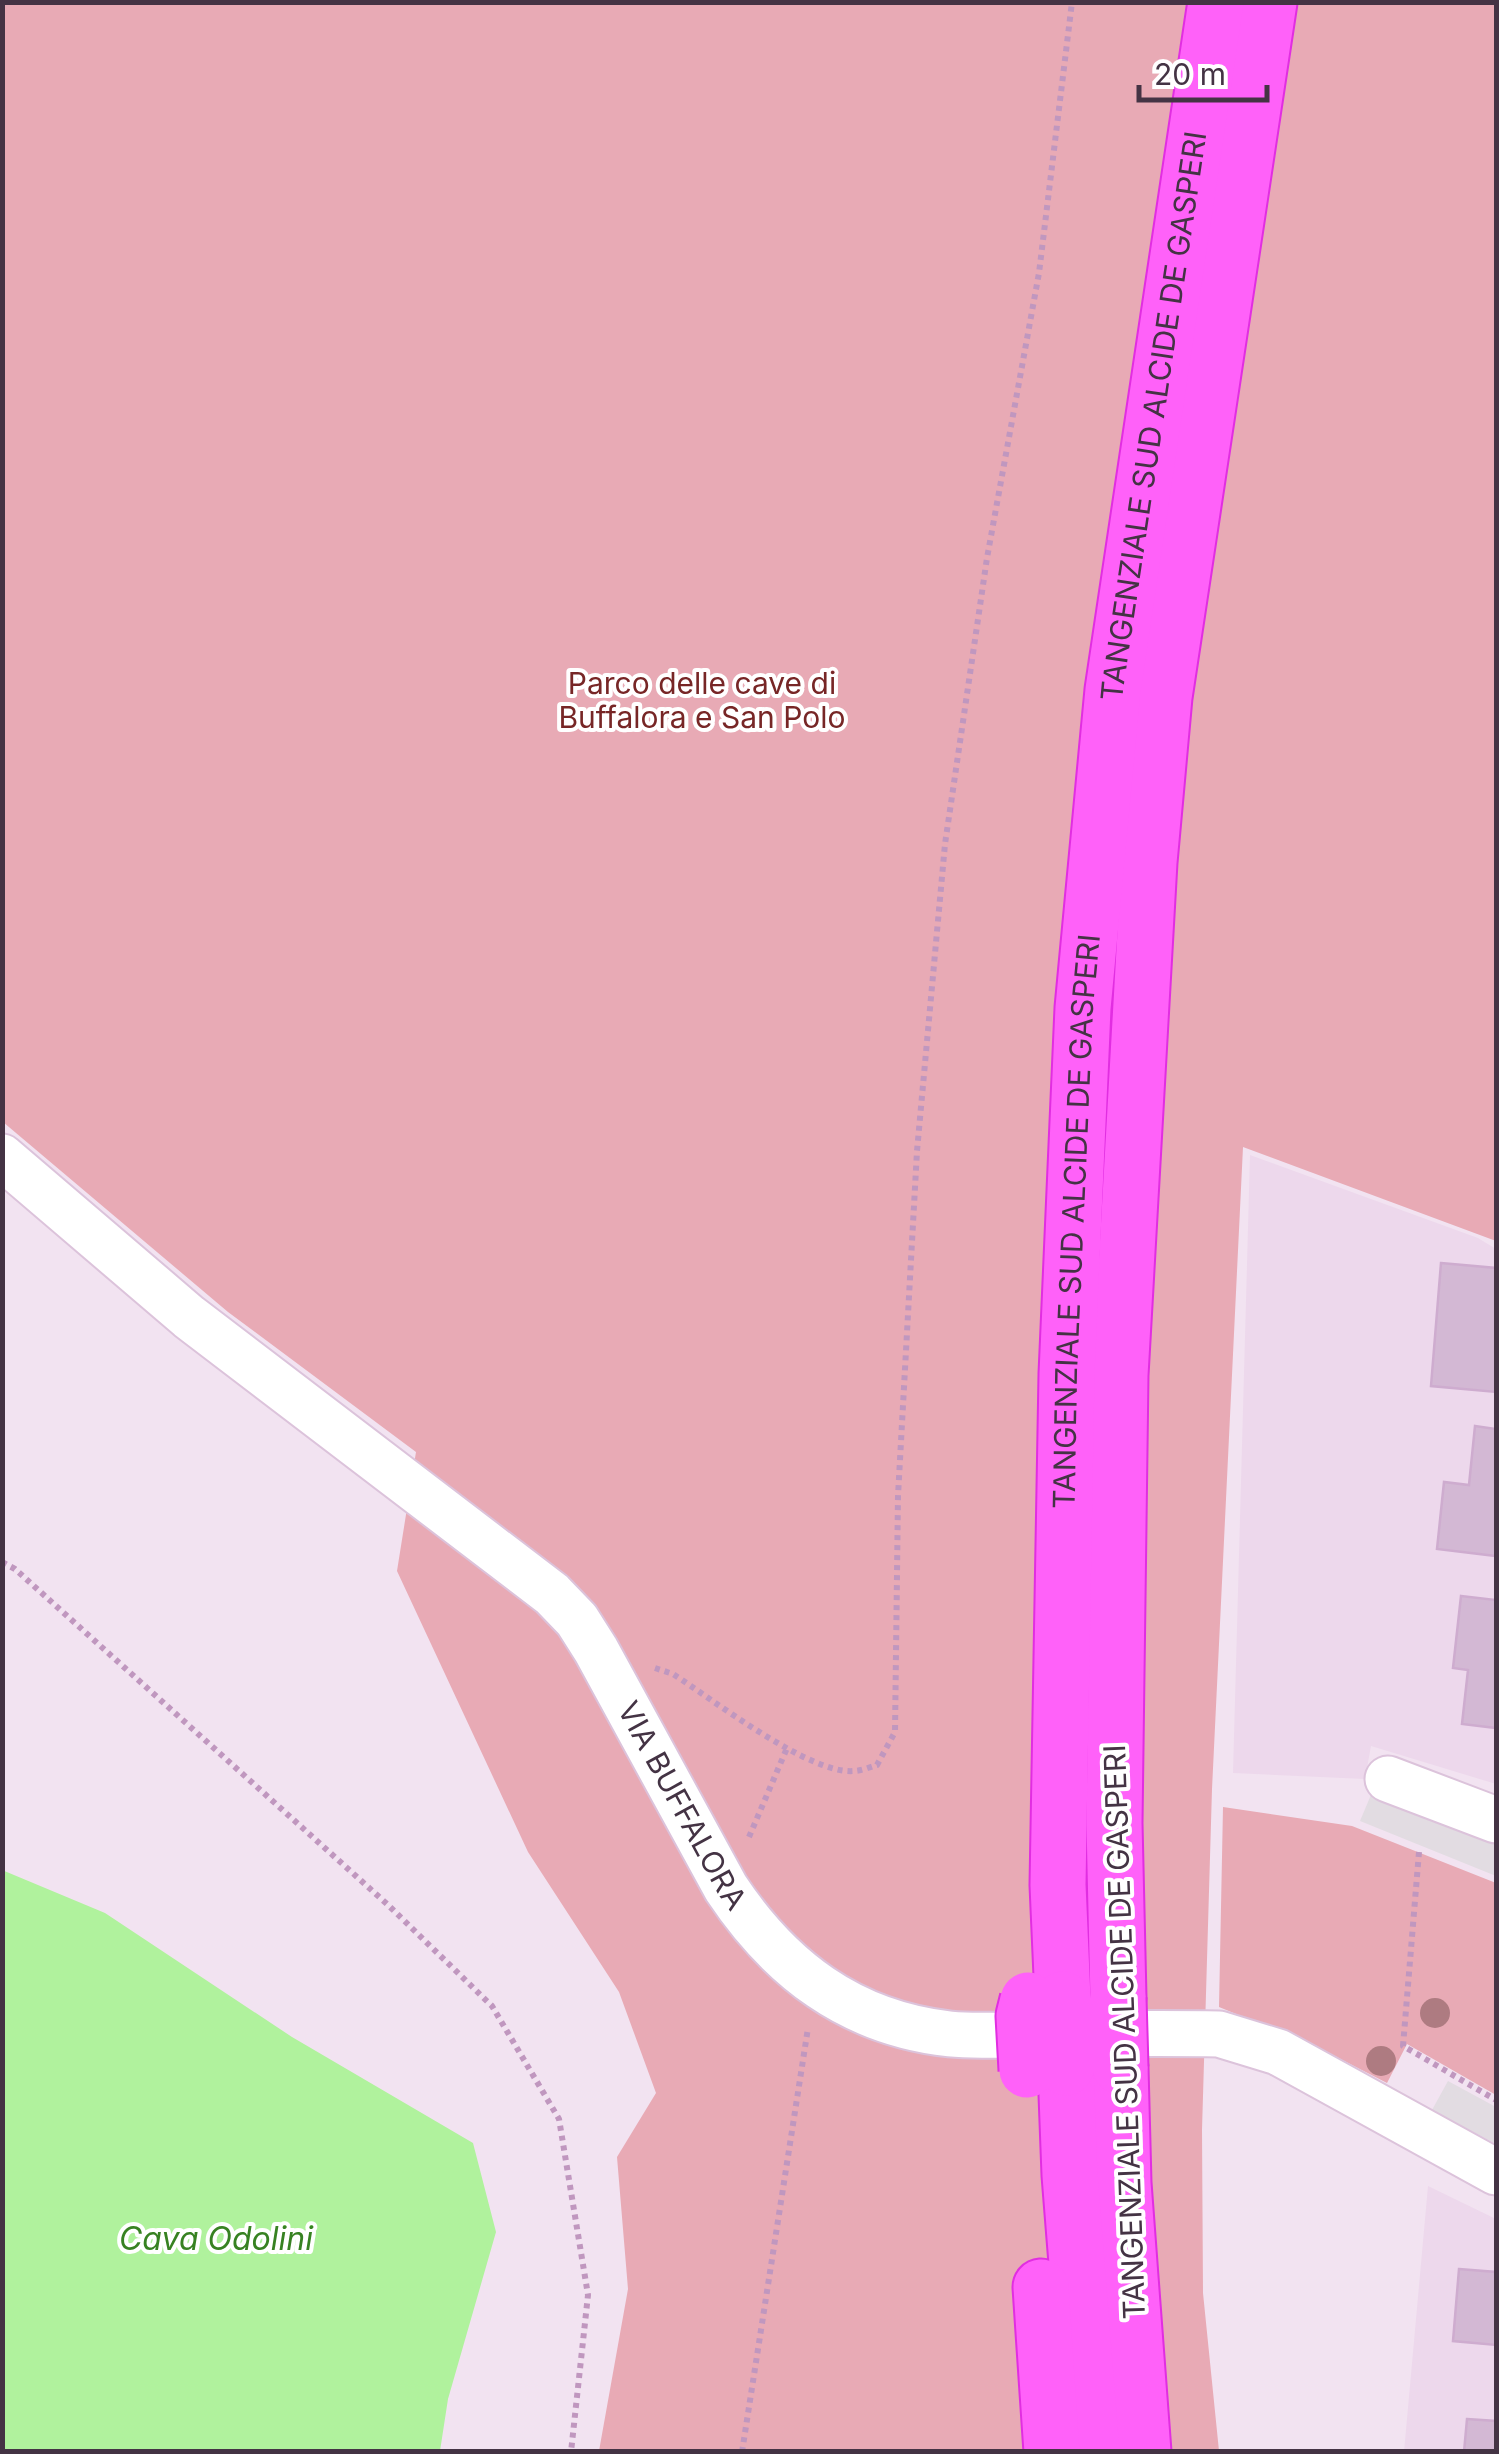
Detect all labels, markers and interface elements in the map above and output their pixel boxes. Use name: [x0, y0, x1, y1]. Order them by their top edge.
scale bar: [1139, 40, 1266, 102]
text: 20 m: [1154, 56, 1226, 92]
street label: TANGENZIALE SUD ALCIDE DE GASPERI: [1093, 129, 1213, 702]
park label: Parco delle cave di Buffalora e San Polo: [558, 665, 846, 735]
street label: TANGENZIALE SUD ALCIDE DE GASPERI: [1046, 932, 1107, 1509]
street label: VIA BUFFALORA: [611, 1695, 755, 1917]
street label: TANGENZIALE SUD ALCIDE DE GASPERI: [1096, 1744, 1152, 2320]
water label: Cava Odolini: [119, 2219, 314, 2258]

